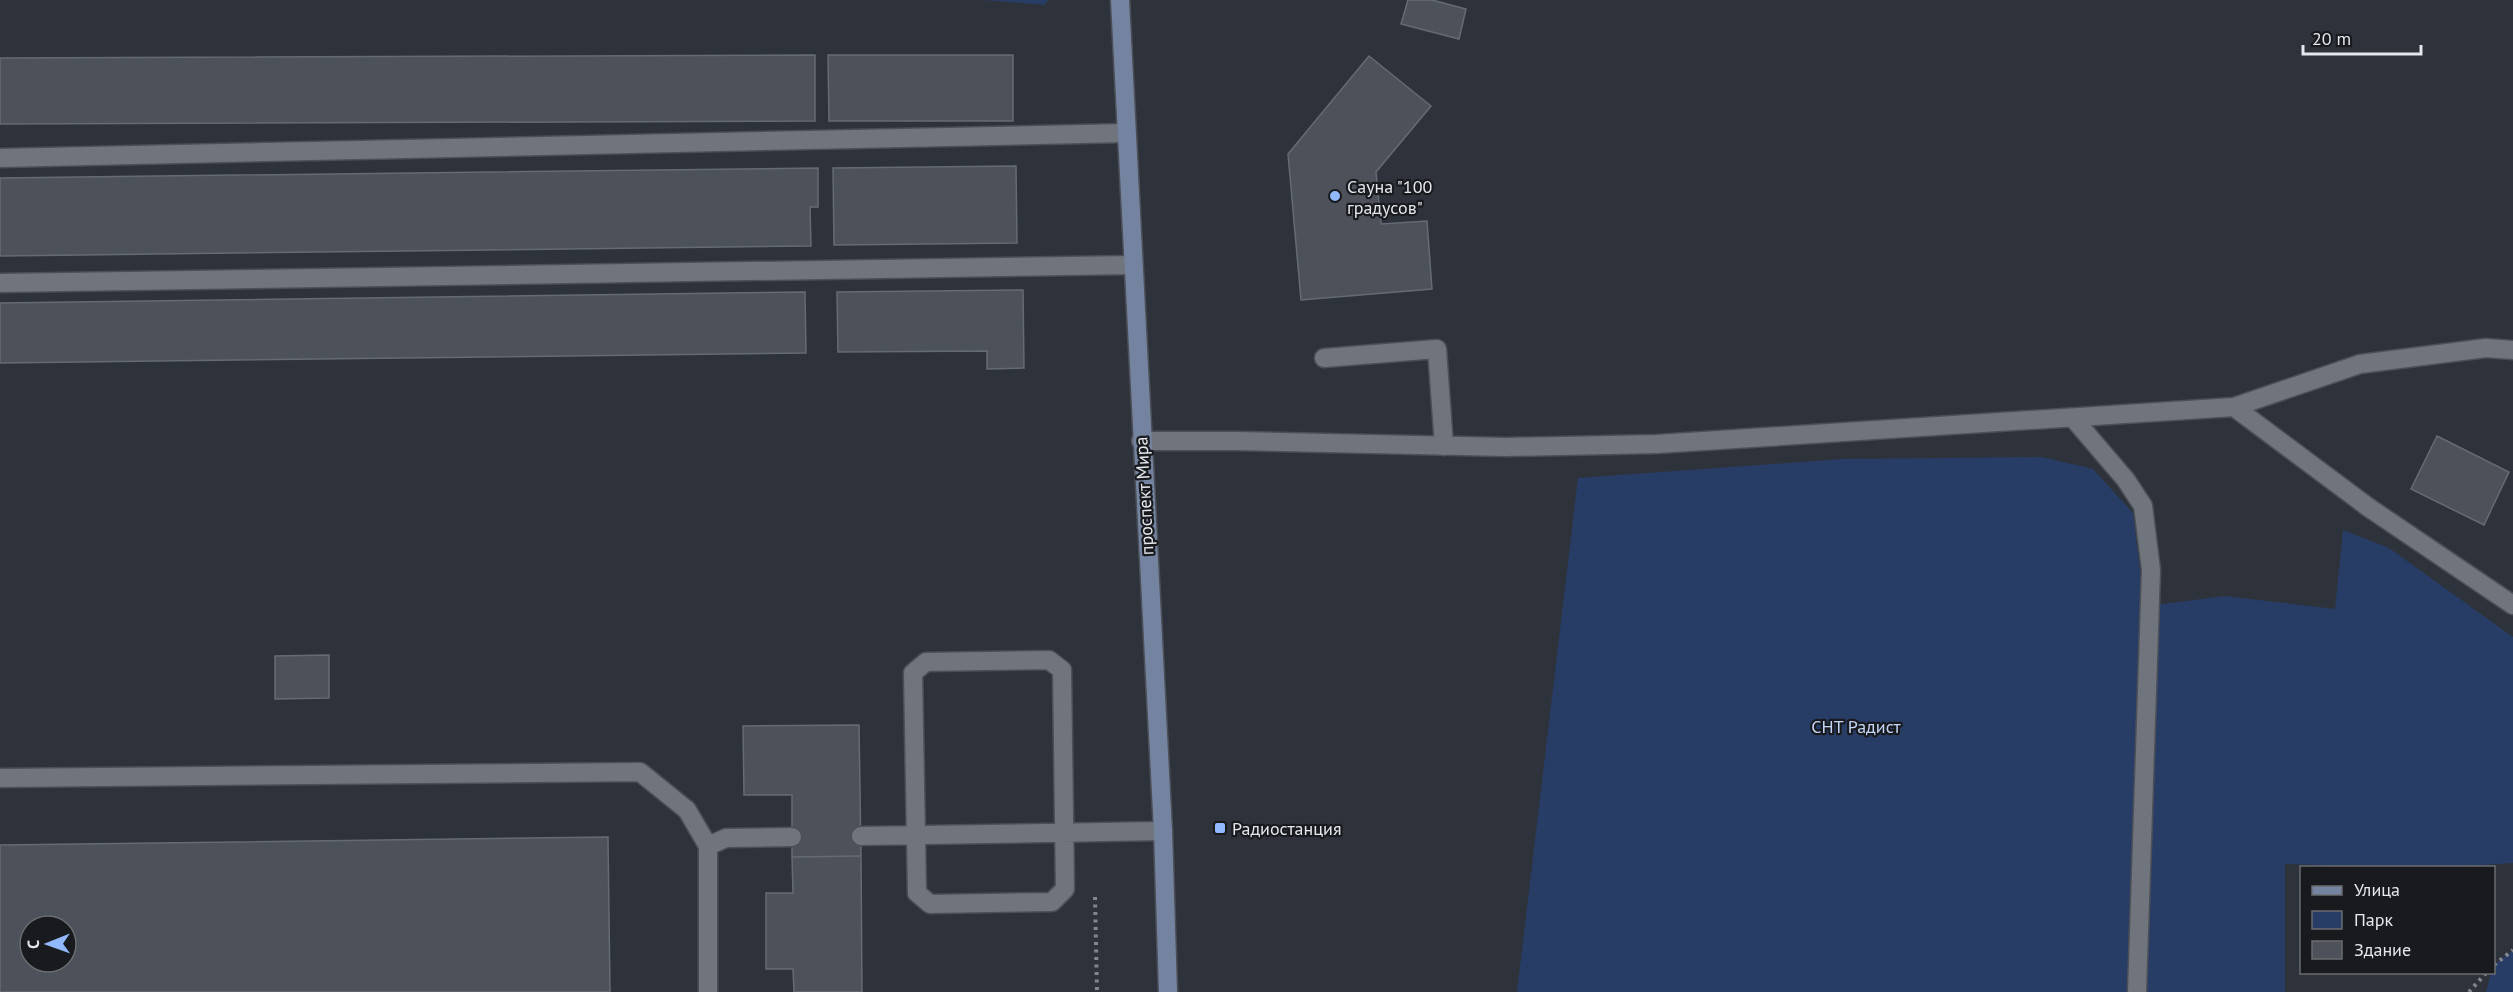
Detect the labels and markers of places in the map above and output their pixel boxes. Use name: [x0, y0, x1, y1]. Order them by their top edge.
place label: Сауна "100 градусов": [1347, 175, 1432, 219]
marker: Сауна "100 градусов": [1328, 189, 1342, 203]
place label: Радиостанция: [1232, 817, 1341, 840]
marker: Радиостанция: [1213, 821, 1227, 835]

